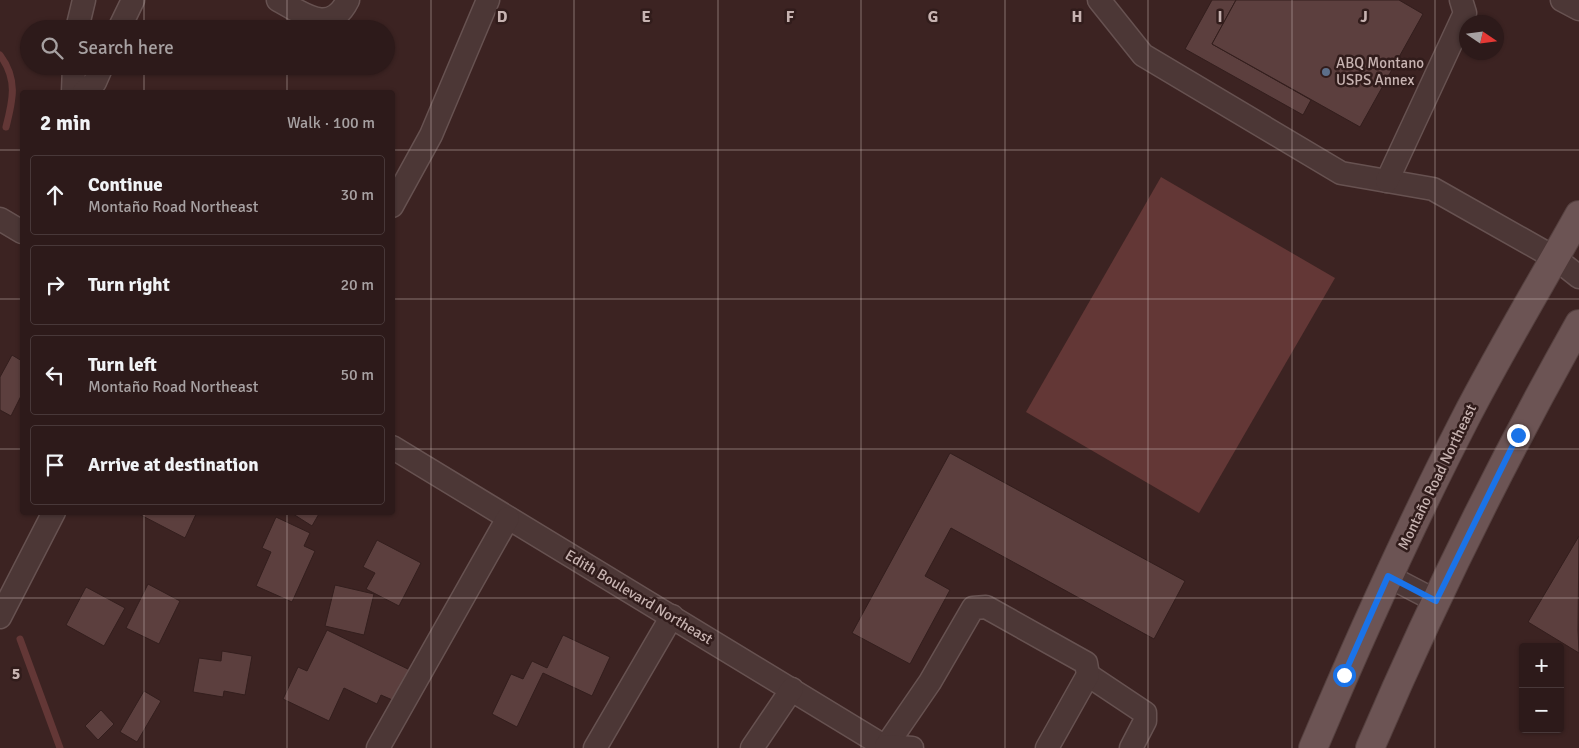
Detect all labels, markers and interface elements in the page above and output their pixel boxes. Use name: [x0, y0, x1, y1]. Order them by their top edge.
text: D: [497, 7, 508, 27]
text: E: [641, 7, 651, 27]
text: F: [786, 7, 795, 27]
text: G: [928, 7, 938, 27]
text: H: [1072, 7, 1082, 27]
text: I: [1217, 7, 1223, 27]
text: J: [1360, 7, 1368, 27]
north arrow: [1459, 15, 1504, 60]
search box: [20, 20, 395, 75]
icon: search: [38, 34, 66, 62]
text: Search here: [78, 36, 174, 60]
place label: ABQ Montano USPS Annex: [1336, 54, 1424, 89]
marker: ABQ Montano USPS Annex: [1320, 66, 1332, 78]
text: 2 min: [40, 110, 91, 136]
text: Walk · 100 m: [287, 113, 375, 133]
text: Continue: [88, 173, 163, 197]
icon: ahead: [41, 181, 69, 209]
text: 30 m: [340, 185, 374, 205]
text: Montaño Road Northeast: [88, 197, 258, 217]
icon: right: [41, 271, 69, 299]
text: Turn right: [88, 273, 170, 297]
text: 20 m: [340, 275, 374, 295]
text: Turn left: [88, 353, 157, 377]
icon: left: [41, 361, 69, 389]
text: 50 m: [340, 365, 374, 385]
text: Montaño Road Northeast: [88, 377, 258, 397]
street label: Montaño Road Northeast: [1394, 401, 1480, 553]
route end: [1507, 424, 1530, 447]
icon: arrive: [41, 451, 69, 479]
text: Arrive at destination: [88, 453, 259, 477]
street label: Edith Boulevard Northeast: [562, 546, 716, 648]
map controls: [1519, 643, 1564, 733]
button: +: [1519, 643, 1564, 688]
text: 5: [12, 664, 20, 684]
route start: [1333, 664, 1356, 687]
button: −: [1519, 688, 1564, 733]

